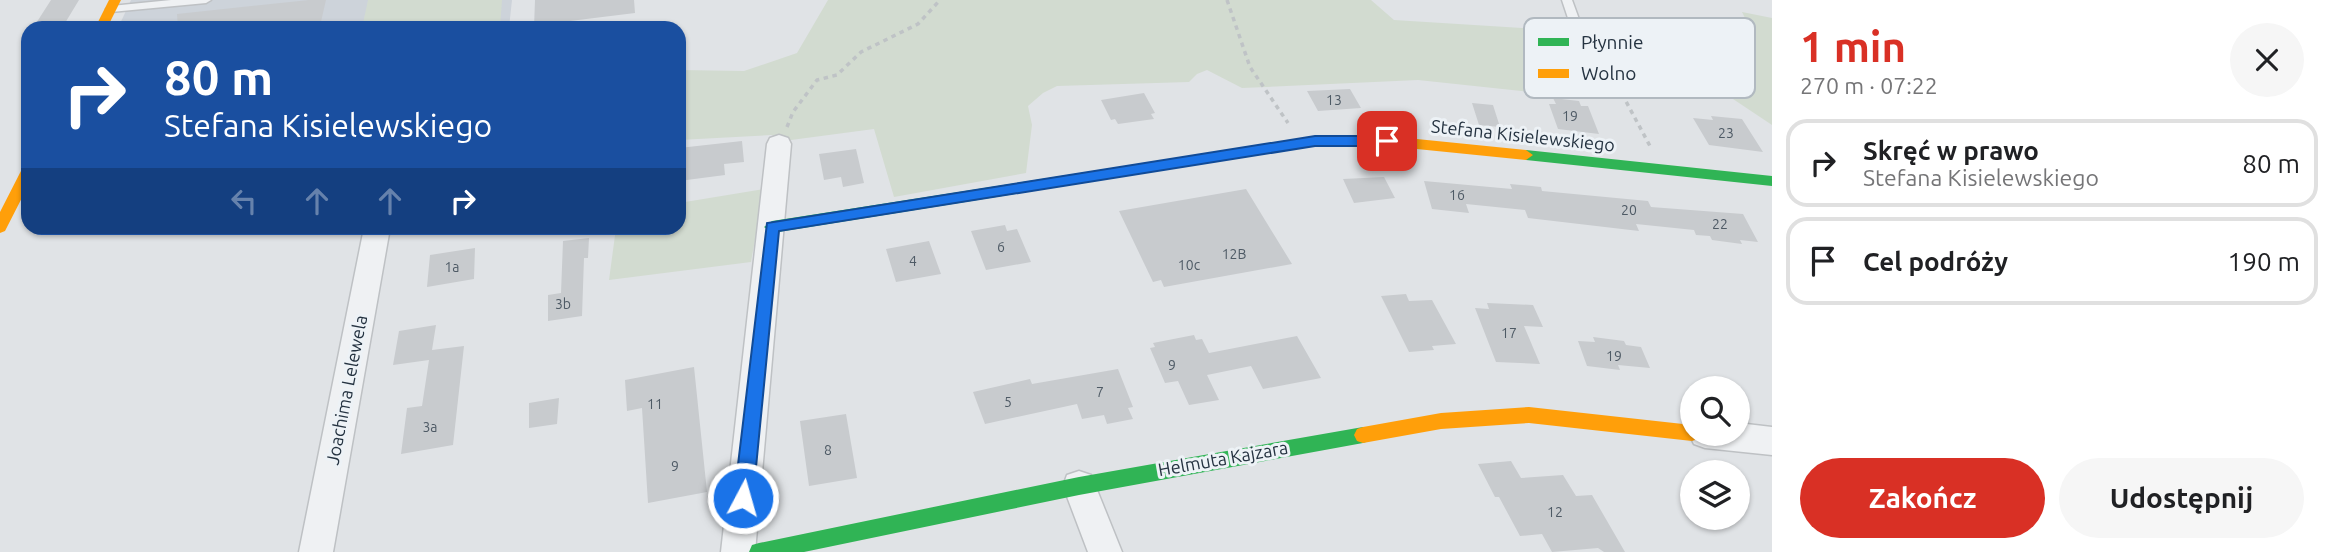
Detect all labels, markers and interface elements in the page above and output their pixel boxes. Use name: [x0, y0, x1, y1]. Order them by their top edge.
legend: [1524, 18, 1755, 98]
text: 1 min: [1800, 23, 1906, 70]
button: close: [2230, 23, 2304, 97]
text: Płynnie: [1581, 31, 1643, 53]
icon: right: [49, 49, 140, 140]
text: 80 m: [164, 49, 273, 104]
text: Wolno: [1581, 62, 1636, 84]
text: 270 m · 07:22: [1800, 73, 1938, 98]
house number: 13: [1326, 92, 1342, 108]
text: Stefana Kisielewskiego: [164, 107, 492, 143]
house number: 19: [1562, 108, 1578, 124]
pin: [1357, 111, 1417, 171]
street label: Stefana Kisielewskiego: [1430, 115, 1616, 155]
icon: arrive: [1368, 122, 1406, 160]
house number: 23: [1718, 125, 1734, 141]
text: Skręć w prawo: [1863, 136, 2039, 165]
icon: right: [1804, 144, 1842, 182]
text: 80 m: [2242, 149, 2300, 178]
text: Stefana Kisielewskiego: [1863, 165, 2099, 190]
icon: left: [225, 182, 263, 220]
icon: ahead: [298, 182, 336, 220]
icon: ahead: [371, 182, 409, 220]
icon: right: [444, 182, 482, 220]
house number: 16: [1449, 187, 1465, 203]
house number: 20: [1621, 202, 1637, 218]
house number: 22: [1712, 216, 1728, 232]
house number: 6: [997, 239, 1005, 255]
icon: arrive: [1804, 242, 1842, 280]
house number: 12B: [1222, 246, 1246, 262]
text: Cel podróży: [1863, 247, 2008, 276]
text: 190 m: [2228, 247, 2300, 276]
house number: 4: [909, 253, 917, 269]
house number: 10c: [1178, 257, 1201, 273]
house number: 1a: [444, 259, 460, 275]
house number: 3b: [555, 296, 571, 312]
street label: Joachima Lelewela: [322, 313, 370, 466]
house number: 17: [1501, 325, 1517, 341]
house number: 19: [1606, 348, 1622, 364]
house number: 9: [1168, 357, 1176, 373]
map controls: [1680, 376, 1750, 530]
button: search: [1680, 376, 1750, 446]
house number: 7: [1096, 384, 1104, 400]
house number: 5: [1004, 394, 1012, 410]
house number: 11: [647, 396, 663, 412]
house number: 3a: [422, 419, 438, 435]
street label: Helmuta Kajzara: [1156, 437, 1289, 479]
house number: 8: [824, 442, 832, 458]
house number: 9: [671, 458, 679, 474]
button: Zakończ: [1800, 458, 2045, 538]
button: Udostępnij: [2059, 458, 2304, 538]
button: layers: [1680, 460, 1750, 530]
position arrow: [706, 461, 780, 535]
house number: 12: [1547, 504, 1563, 520]

